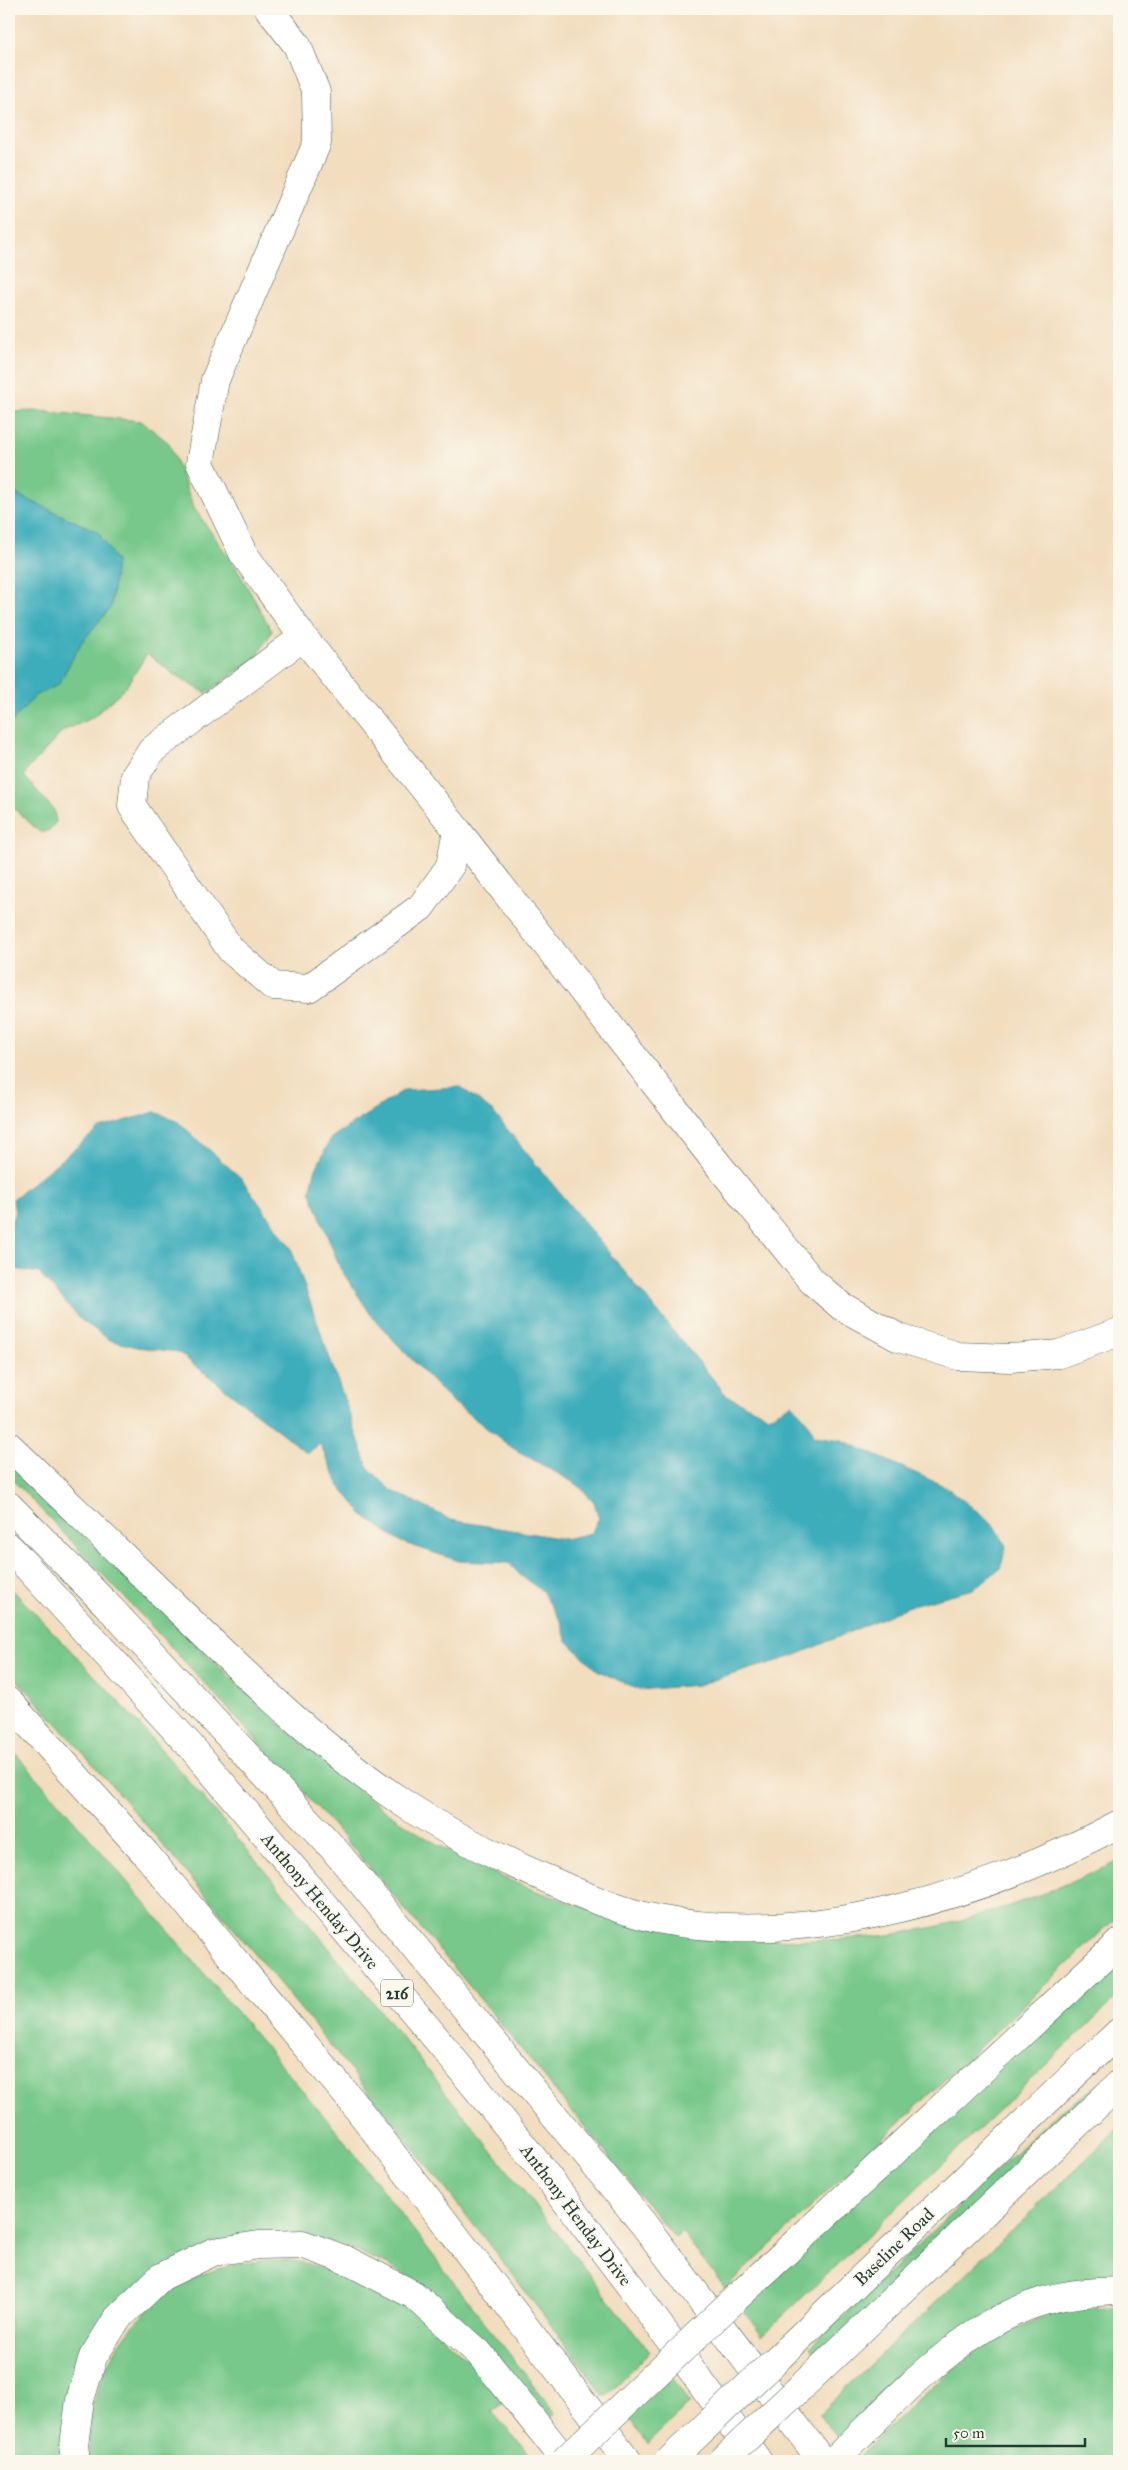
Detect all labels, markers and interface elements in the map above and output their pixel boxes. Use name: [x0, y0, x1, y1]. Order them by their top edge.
street label: Anthony Henday Drive: [256, 1827, 384, 1974]
road number: 216: [381, 1980, 413, 2006]
street label: Anthony Henday Drive: [515, 2139, 637, 2290]
street label: Baseline Road: [849, 2203, 939, 2291]
scale bar: [946, 2415, 1084, 2447]
text: 50 m: [953, 2424, 985, 2442]

